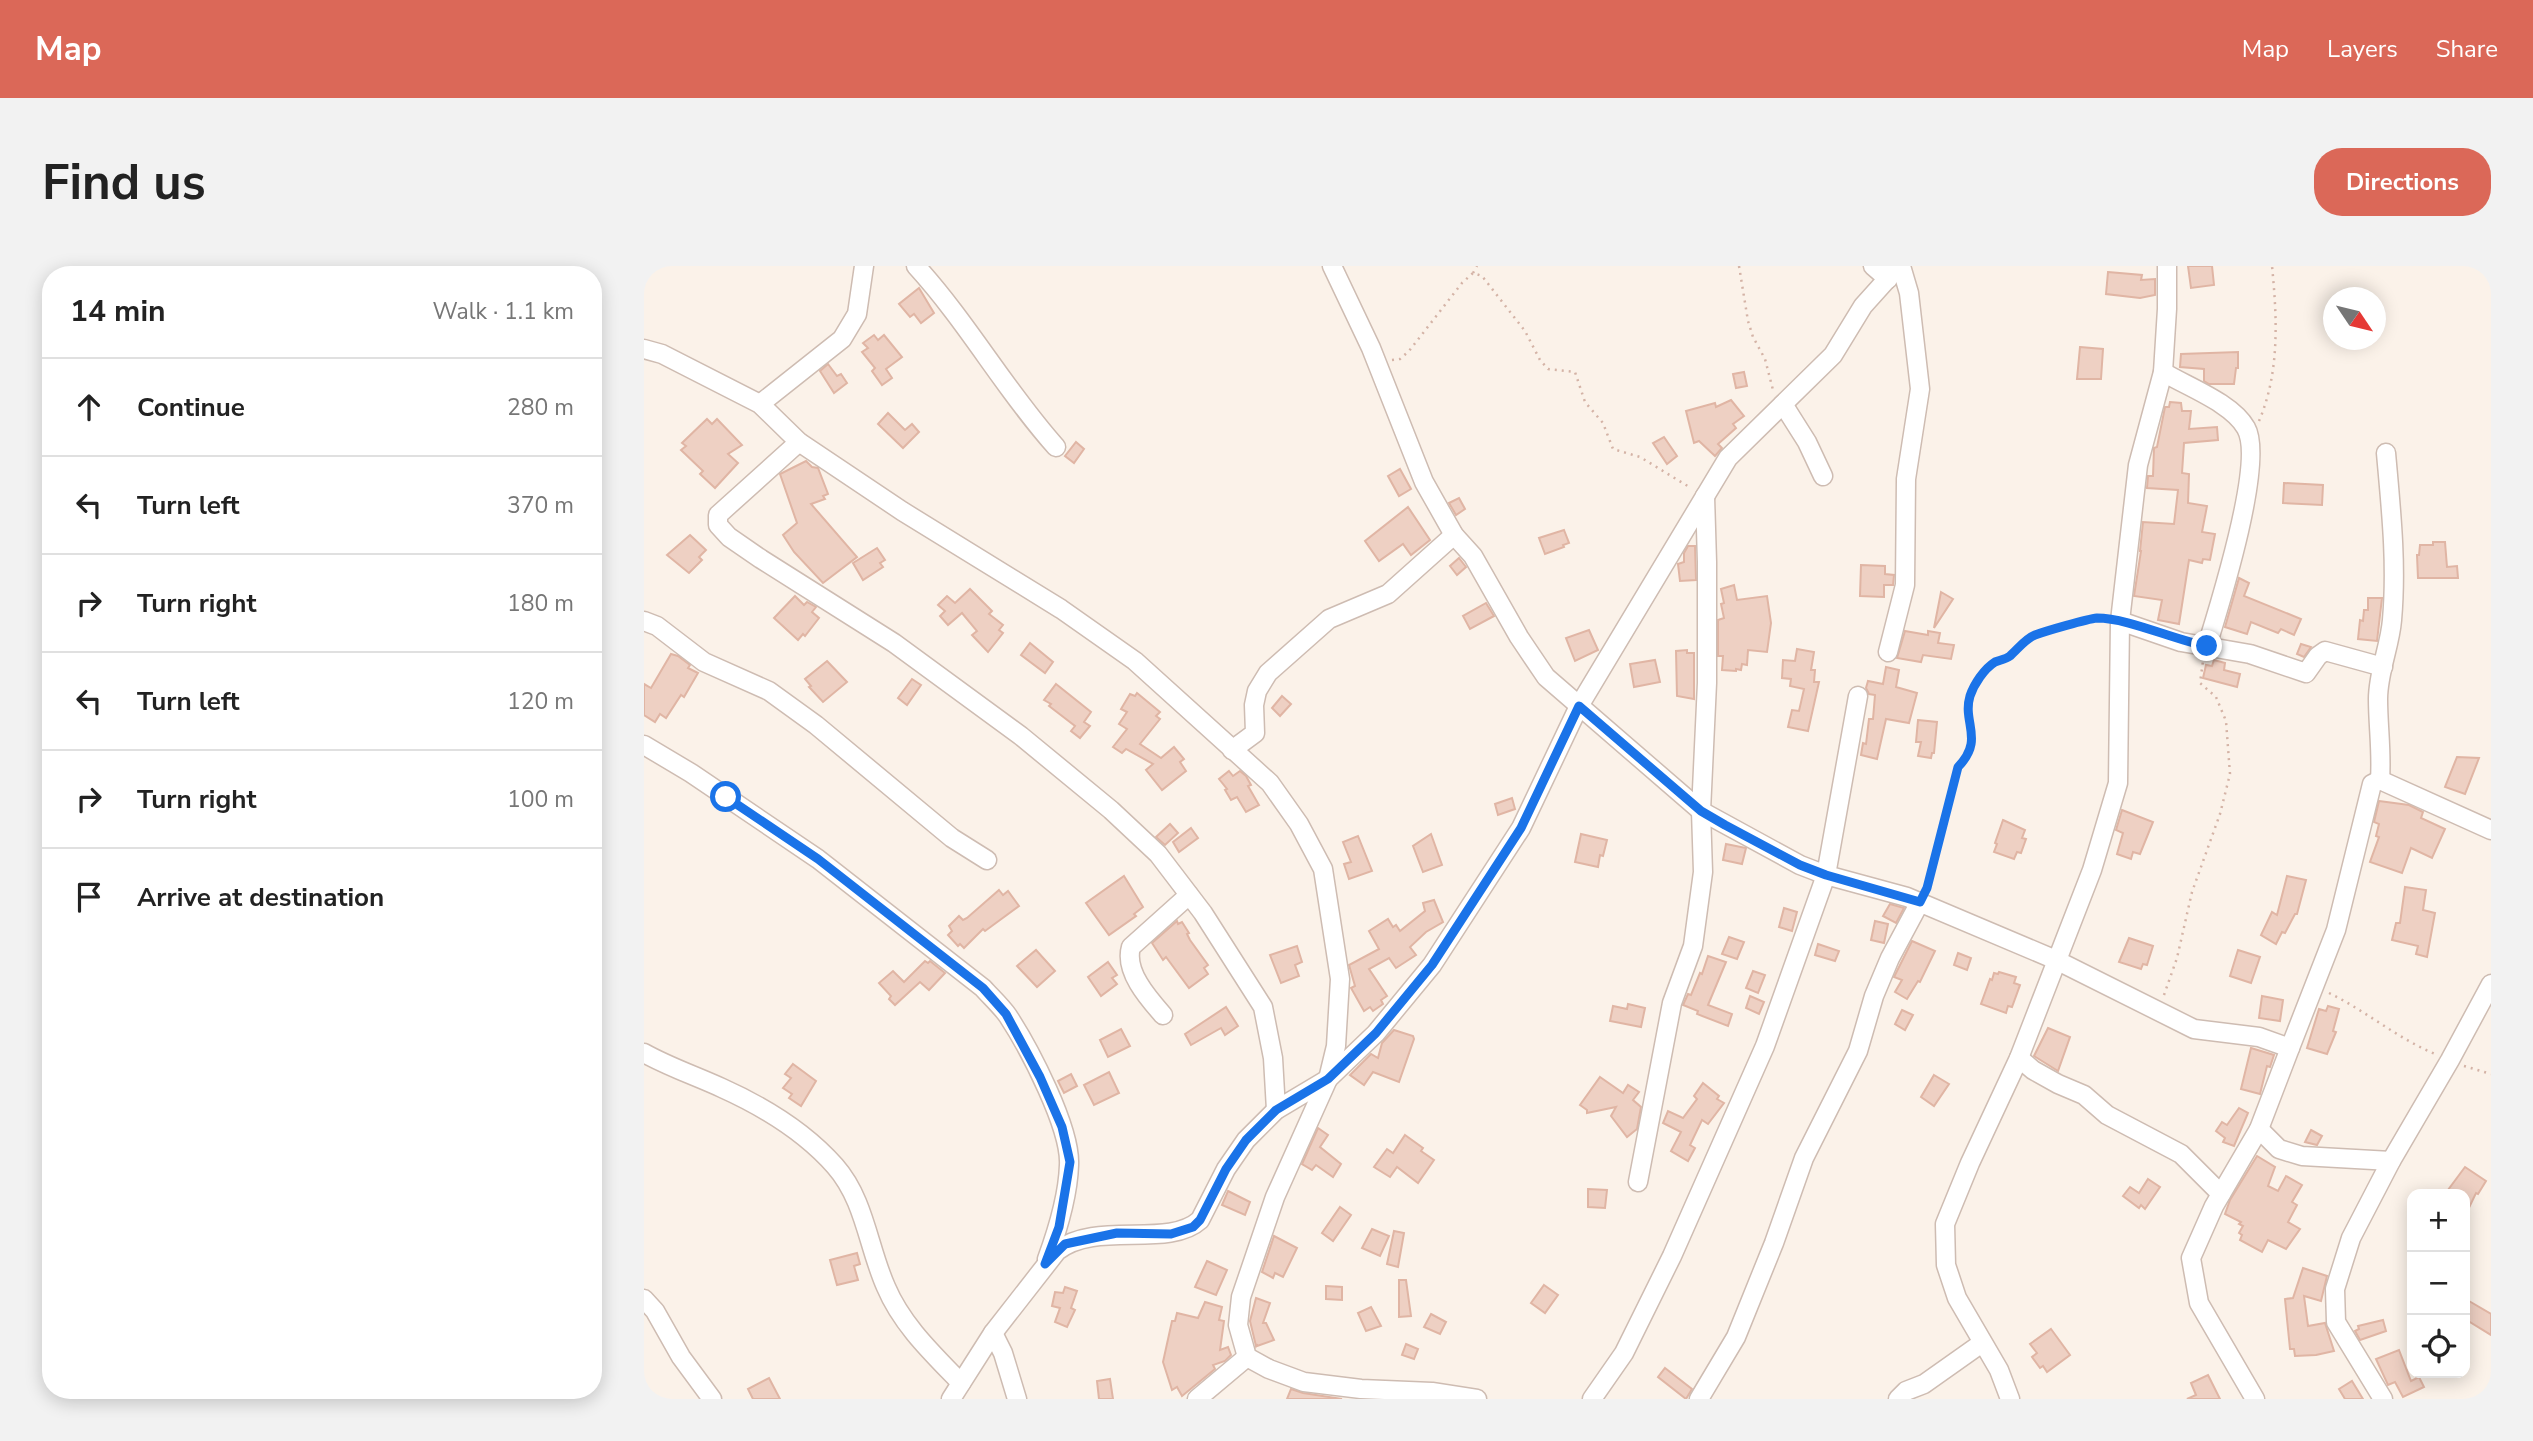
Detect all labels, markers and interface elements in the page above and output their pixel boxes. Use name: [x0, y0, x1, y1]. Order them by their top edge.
text: Map: [35, 27, 102, 72]
text: Map: [2242, 33, 2289, 65]
text: Layers: [2327, 33, 2398, 65]
text: Share: [2436, 33, 2498, 65]
button: Directions: [2314, 148, 2491, 216]
text: Find us: [42, 149, 206, 216]
north arrow: [2323, 287, 2386, 350]
text: 14 min: [70, 291, 166, 332]
text: Walk · 1.1 km: [432, 296, 574, 327]
icon: ahead: [70, 388, 108, 426]
text: Continue: [137, 390, 245, 425]
text: 280 m: [507, 392, 574, 423]
icon: left: [70, 486, 108, 524]
text: Turn left: [137, 488, 240, 523]
text: 370 m: [507, 490, 574, 521]
icon: right: [70, 584, 108, 622]
text: Turn right: [137, 586, 256, 621]
text: 180 m: [507, 588, 574, 619]
route end: [2191, 630, 2222, 661]
icon: left: [70, 682, 108, 720]
text: Turn left: [137, 684, 240, 719]
text: 120 m: [507, 686, 574, 717]
icon: right: [70, 780, 108, 818]
route start: [710, 781, 741, 812]
text: Turn right: [137, 782, 256, 817]
text: 100 m: [507, 784, 574, 815]
icon: arrive: [70, 878, 108, 916]
text: Arrive at destination: [137, 880, 384, 915]
map controls: [2407, 1189, 2470, 1378]
button: +: [2407, 1189, 2470, 1252]
button: −: [2407, 1252, 2470, 1315]
button: locate: [2407, 1315, 2470, 1378]

